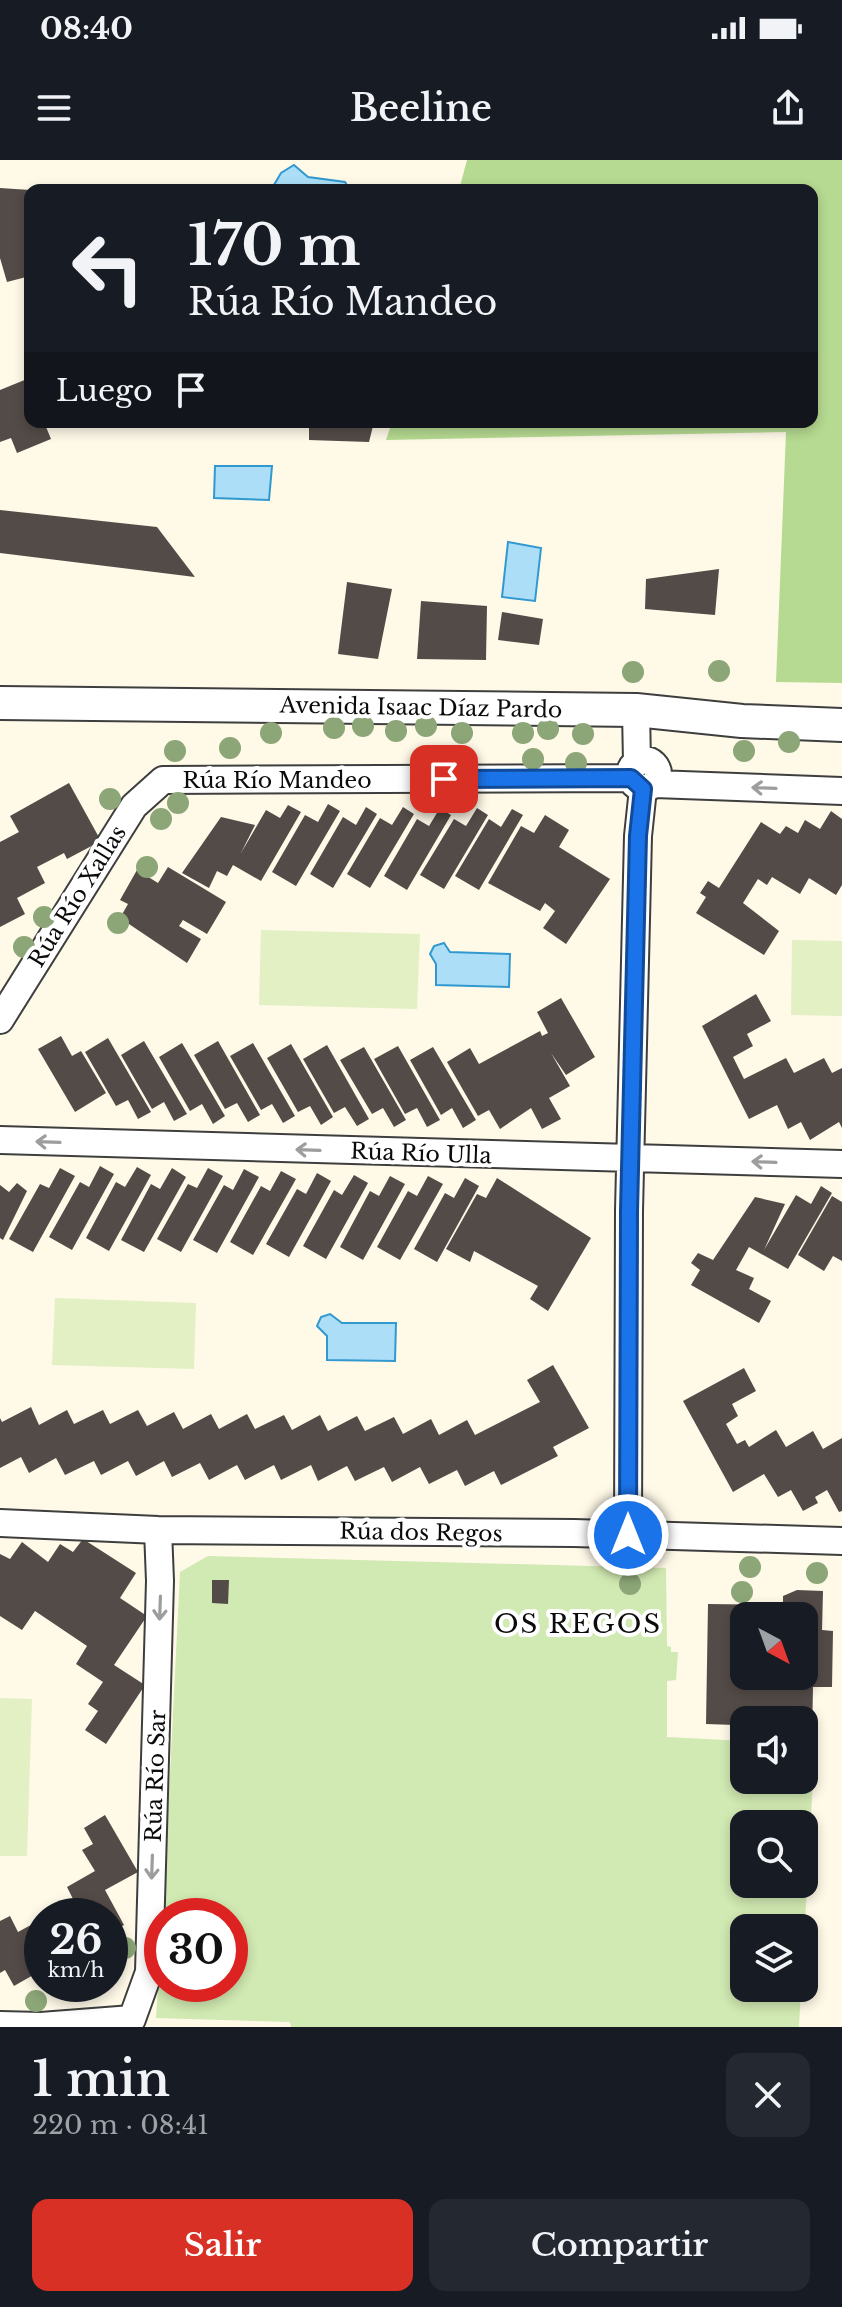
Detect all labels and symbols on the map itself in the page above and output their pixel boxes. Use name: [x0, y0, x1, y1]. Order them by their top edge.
street label: Avenida Isaac Díaz Pardo: [278, 692, 563, 723]
pin: [410, 745, 478, 813]
street label: Rúa Río Mandeo: [182, 767, 372, 794]
one-way arrow: [751, 780, 778, 795]
street label: Rúa Río Xallas: [23, 820, 132, 972]
one-way arrow: [35, 1134, 62, 1149]
street label: Rúa Río Ulla: [350, 1138, 493, 1169]
one-way arrow: [295, 1142, 322, 1157]
one-way arrow: [751, 1155, 778, 1170]
position arrow: [586, 1493, 670, 1577]
street label: Rúa dos Regos: [339, 1518, 503, 1547]
one-way arrow: [152, 1594, 167, 1621]
north arrow: [730, 1602, 818, 1690]
district label: OS REGOS: [494, 1608, 662, 1640]
street label: Rúa Río Sar: [140, 1709, 171, 1843]
one-way arrow: [145, 1853, 160, 1880]
speed limit sign: 30: [144, 1898, 248, 2002]

